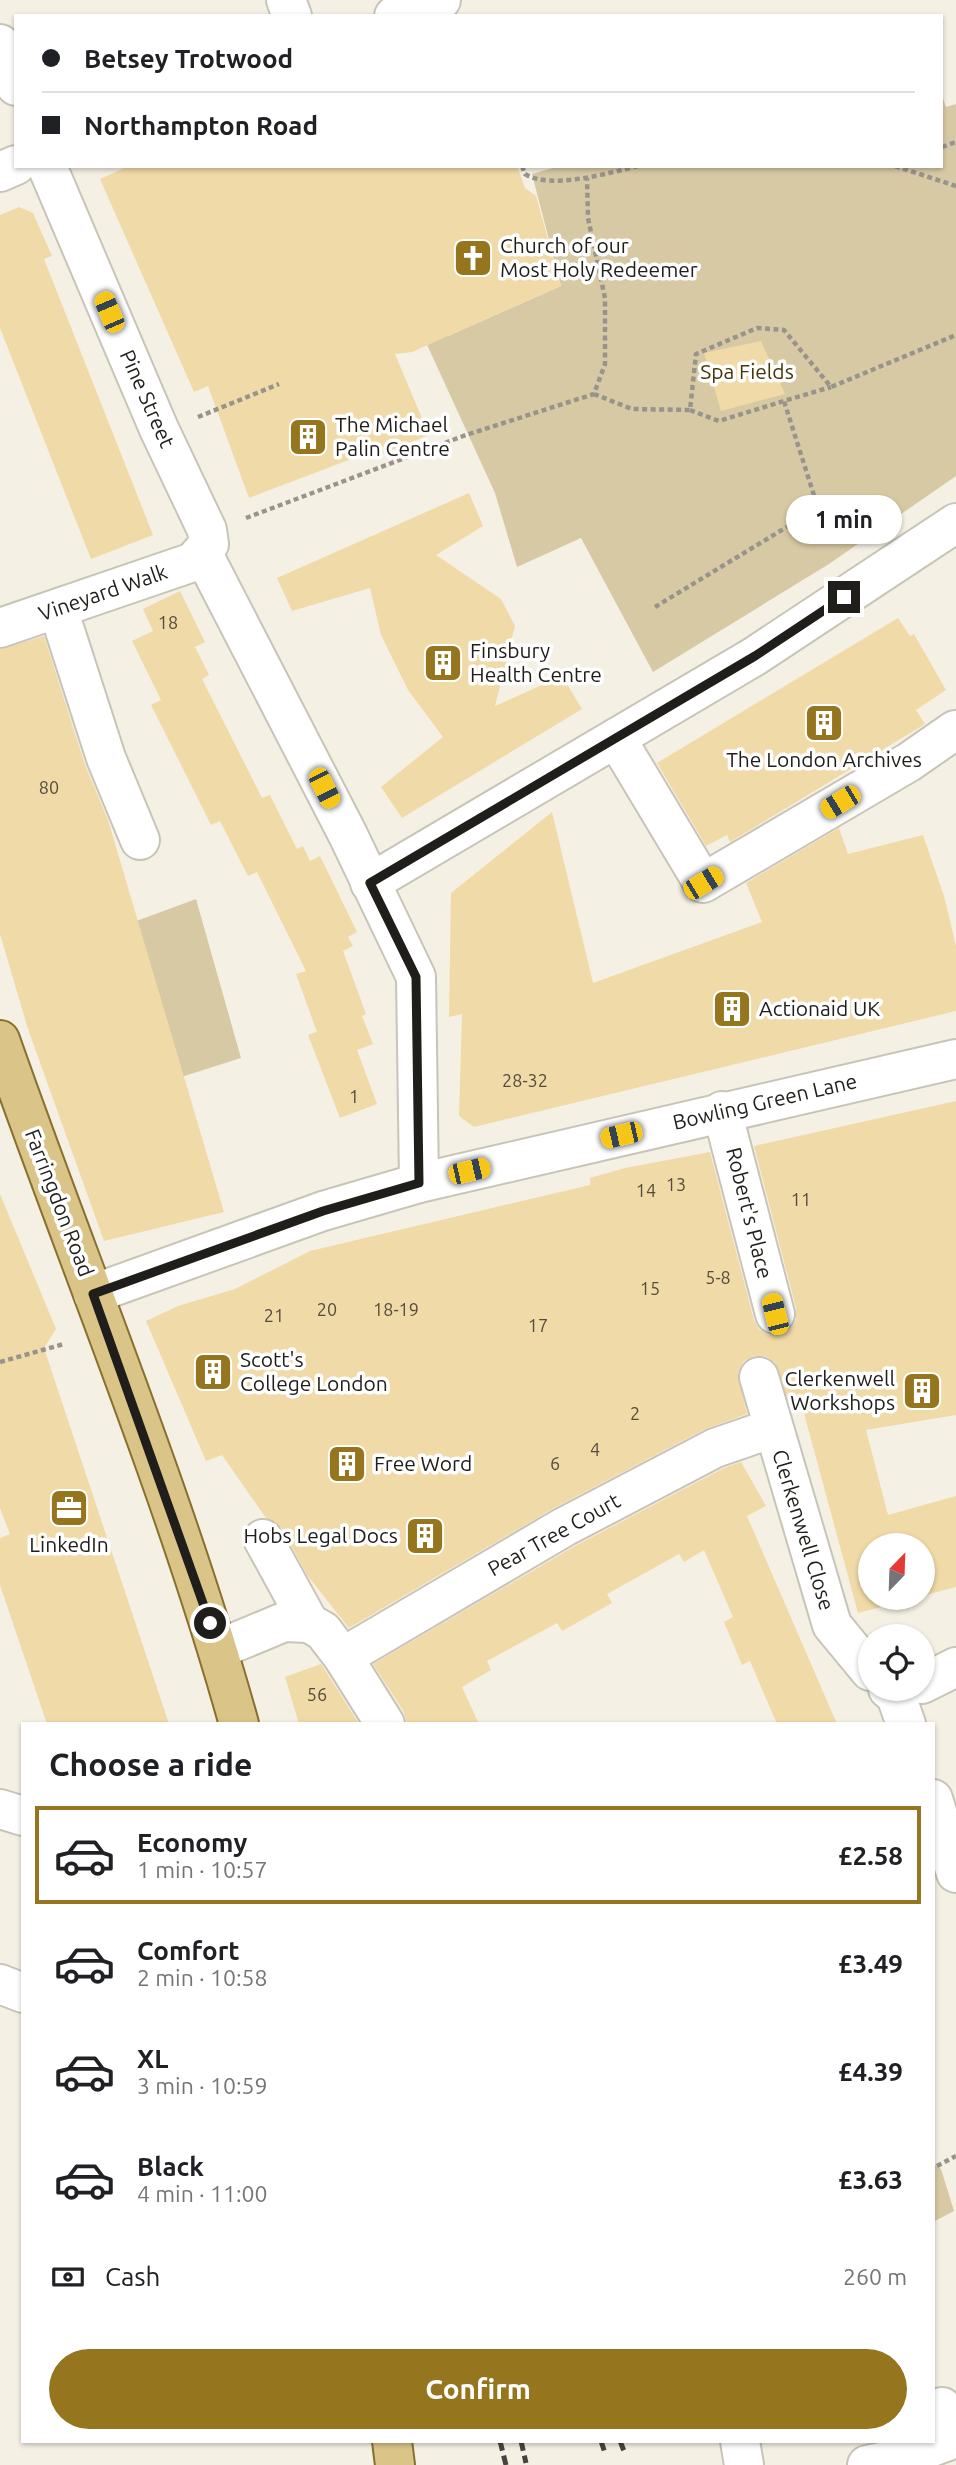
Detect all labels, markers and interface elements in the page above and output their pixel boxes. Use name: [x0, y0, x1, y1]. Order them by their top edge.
text: Betsey Trotwood: [84, 44, 293, 73]
text: Northampton Road: [84, 111, 318, 140]
place label: Church of our Most Holy Redeemer: [500, 233, 698, 281]
church icon: Church of our Most Holy Redeemer: [452, 237, 494, 279]
car: [92, 289, 127, 335]
street label: Pine Street: [116, 346, 180, 451]
park label: Spa Fields: [700, 359, 794, 383]
place label: The Michael Palin Centre: [335, 412, 450, 460]
building icon: The Michael Palin Centre: [287, 416, 329, 458]
callout: 1 min: [786, 496, 902, 544]
text: 1 min: [815, 507, 873, 532]
street label: Vineyard Walk: [35, 559, 171, 625]
route end: [828, 581, 860, 613]
house number: 18: [158, 612, 178, 632]
place label: Finsbury Health Centre: [470, 638, 602, 686]
building icon: Finsbury Health Centre: [422, 642, 464, 684]
building icon: The London Archives: [803, 702, 845, 744]
place label: The London Archives: [726, 747, 922, 771]
car: [306, 765, 343, 811]
house number: 80: [39, 777, 59, 797]
car: [817, 782, 864, 822]
car: [680, 863, 727, 903]
building icon: Actionaid UK: [711, 988, 753, 1030]
place label: Actionaid UK: [759, 996, 880, 1020]
street label: Bowling Green Lane: [670, 1068, 859, 1134]
house number: 28-32: [502, 1070, 548, 1090]
house number: 1: [349, 1086, 359, 1106]
car: [599, 1120, 644, 1150]
street label: Farringdon Road: [21, 1126, 99, 1280]
street label: Robert's Place: [722, 1145, 778, 1281]
car: [447, 1156, 492, 1186]
house number: 13: [666, 1174, 686, 1194]
house number: 14: [636, 1180, 656, 1200]
house number: 11: [791, 1189, 811, 1209]
house number: 5-8: [705, 1267, 731, 1287]
house number: 15: [640, 1278, 660, 1298]
car: [760, 1291, 791, 1337]
house number: 20: [317, 1299, 337, 1319]
house number: 18-19: [373, 1299, 419, 1319]
house number: 21: [264, 1305, 284, 1325]
house number: 17: [528, 1315, 548, 1335]
place label: Scott's College London: [240, 1347, 388, 1395]
building icon: Scott's College London: [192, 1351, 234, 1393]
place label: Clerkenwell Workshops: [784, 1366, 895, 1414]
building icon: Clerkenwell Workshops: [901, 1370, 943, 1412]
house number: 2: [630, 1403, 640, 1423]
house number: 4: [590, 1439, 600, 1459]
building icon: Free Word: [326, 1443, 368, 1485]
street label: Clerkenwell Close: [768, 1446, 840, 1613]
place label: Free Word: [374, 1451, 472, 1475]
house number: 6: [550, 1453, 560, 1473]
office icon: LinkedIn: [48, 1487, 90, 1529]
street label: Pear Tree Court: [483, 1488, 624, 1580]
building icon: Hobs Legal Docs: [404, 1515, 446, 1557]
place label: Hobs Legal Docs: [243, 1523, 398, 1547]
place label: LinkedIn: [29, 1532, 109, 1556]
north arrow: [858, 1533, 934, 1610]
map controls: [858, 1533, 935, 1701]
route start: [194, 1607, 226, 1639]
button: locate: [858, 1624, 935, 1701]
house number: 56: [307, 1684, 327, 1704]
text: Choose a ride: [49, 1746, 252, 1782]
icon: car: [53, 1824, 116, 1887]
text: Economy: [137, 1828, 247, 1857]
text: £2.58: [838, 1841, 903, 1870]
text: 1 min · 10:57: [137, 1857, 268, 1882]
icon: car: [53, 1932, 116, 1995]
text: Comfort: [137, 1936, 240, 1965]
text: £3.49: [838, 1949, 903, 1978]
text: 2 min · 10:58: [137, 1965, 268, 1990]
icon: car: [53, 2040, 116, 2103]
text: XL: [137, 2044, 168, 2073]
text: £4.39: [838, 2057, 903, 2086]
text: 3 min · 10:59: [137, 2073, 268, 2098]
icon: car: [53, 2148, 116, 2211]
text: Black: [137, 2152, 204, 2181]
text: £3.63: [838, 2165, 903, 2194]
text: 4 min · 11:00: [137, 2181, 268, 2206]
icon: cash: [49, 2258, 87, 2296]
text: Cash: [105, 2262, 160, 2291]
text: 260 m: [843, 2264, 907, 2289]
button: Confirm: [49, 2349, 907, 2429]

